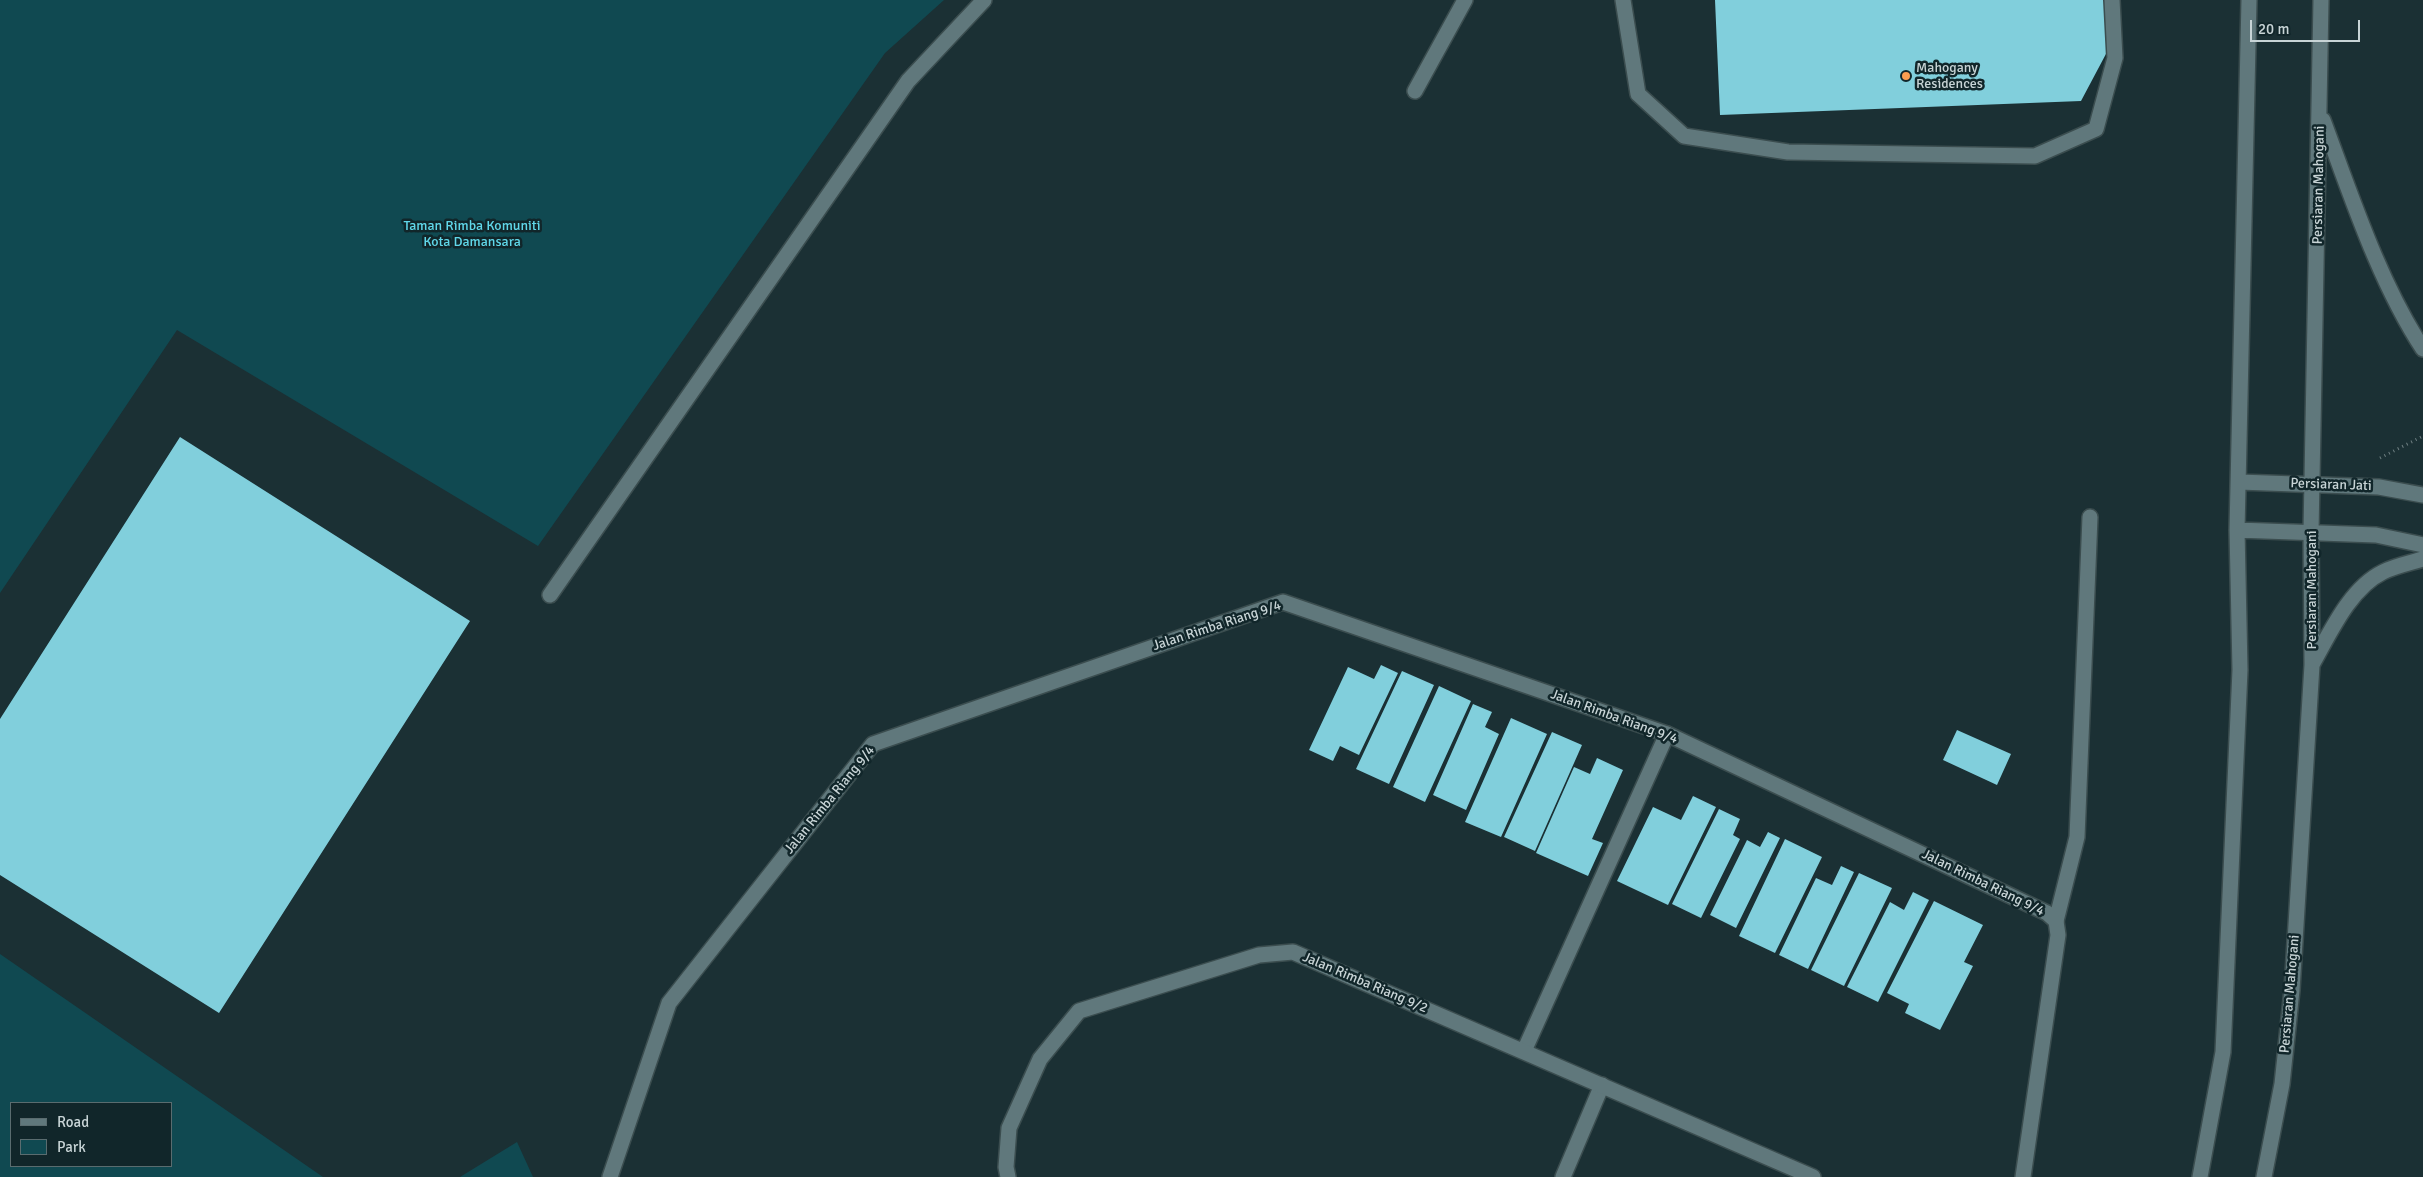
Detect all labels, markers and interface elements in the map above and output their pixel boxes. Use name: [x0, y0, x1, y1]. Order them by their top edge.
scale bar: [2253, 10, 2363, 42]
text: 20 m: [2258, 20, 2289, 38]
place label: Mahogany Residences: [1916, 60, 1983, 92]
marker: Mahogany Residences: [1900, 70, 1912, 82]
street label: Persiaran Mahogani: [2310, 125, 2328, 245]
park label: Taman Rimba Komuniti Kota Damansara: [403, 218, 541, 250]
street label: Persiaran Jati: [2290, 475, 2372, 495]
street label: Persiaran Mahogani: [2304, 531, 2320, 649]
street label: Jalan Rimba Riang 9/4: [1151, 597, 1283, 655]
street label: Jalan Rimba Riang 9/4: [1548, 686, 1680, 748]
street label: Jalan Rimba Riang 9/4: [781, 743, 879, 857]
street label: Jalan Rimba Riang 9/4: [1919, 846, 2047, 920]
street label: Persiaran Mahogani: [2276, 934, 2304, 1054]
street label: Jalan Rimba Riang 9/2: [1300, 949, 1430, 1017]
legend: [10, 1102, 172, 1167]
text: Road: [57, 1113, 89, 1131]
text: Park: [57, 1138, 86, 1156]

